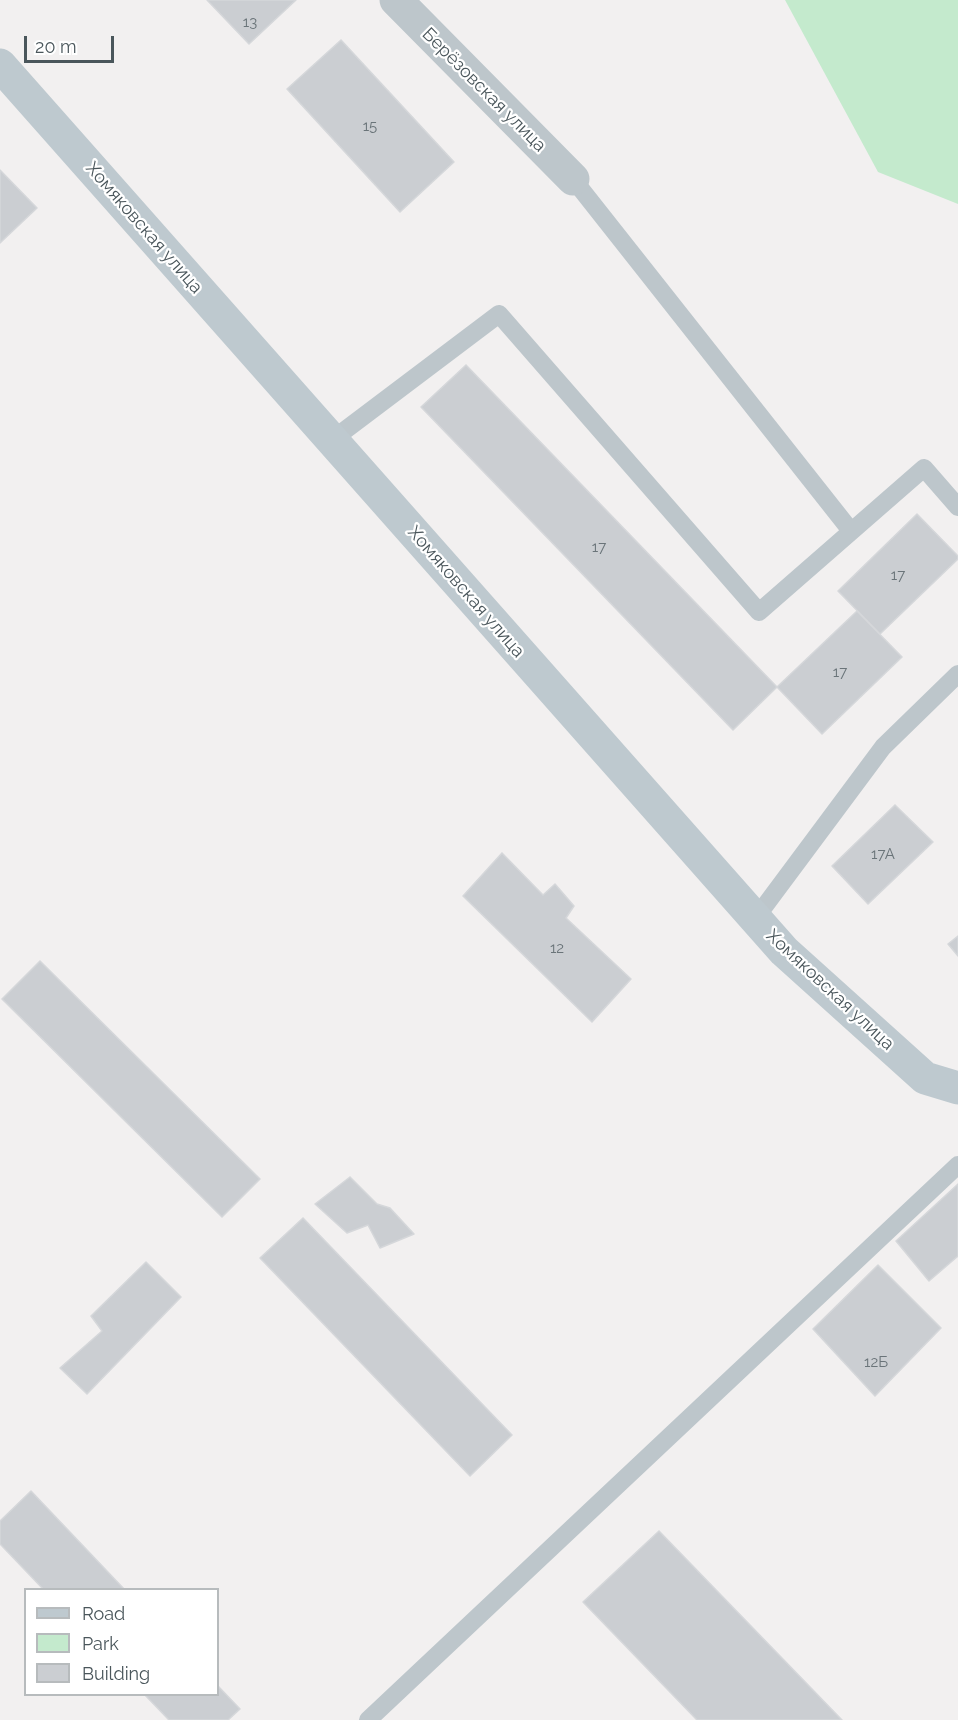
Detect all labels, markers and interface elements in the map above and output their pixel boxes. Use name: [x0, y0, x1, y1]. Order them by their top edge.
house number: 13: [243, 13, 257, 31]
scale bar: [27, 24, 117, 62]
street label: Берёзовская улица: [418, 24, 550, 156]
text: 20 m: [35, 36, 77, 57]
house number: 15: [363, 117, 377, 135]
street label: Хомяковская улица: [81, 158, 207, 298]
street label: Хомяковская улица: [403, 522, 529, 662]
house number: 17: [592, 538, 606, 556]
house number: 17: [891, 566, 905, 584]
house number: 17: [833, 663, 847, 681]
house number: 17А: [871, 845, 895, 863]
street label: Хомяковская улица: [762, 925, 898, 1055]
house number: 12: [550, 939, 564, 957]
house number: 12Б: [864, 1353, 888, 1371]
legend: [24, 1588, 219, 1696]
text: Road: [82, 1603, 125, 1624]
text: Park: [82, 1633, 119, 1654]
text: Building: [82, 1663, 150, 1684]

